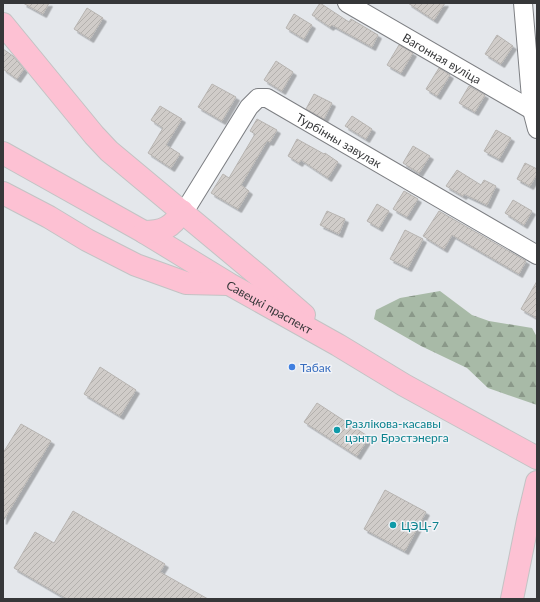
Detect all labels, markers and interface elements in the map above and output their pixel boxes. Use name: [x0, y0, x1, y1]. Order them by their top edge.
street label: Вагонная вуліца: [400, 30, 484, 87]
street label: Турбінны завулак: [294, 109, 385, 171]
street label: Савецкі праспект: [224, 277, 315, 337]
place label: Табак: [300, 360, 332, 375]
marker: Табак: [287, 362, 297, 372]
place label: Разлікова-касавы цэнтр Брэстэнерга: [345, 416, 449, 445]
marker: Разлікова-касавы цэнтр Брэстэнерга: [332, 425, 342, 435]
place label: ЦЭЦ-7: [401, 518, 439, 533]
marker: ЦЭЦ-7: [388, 520, 398, 530]

